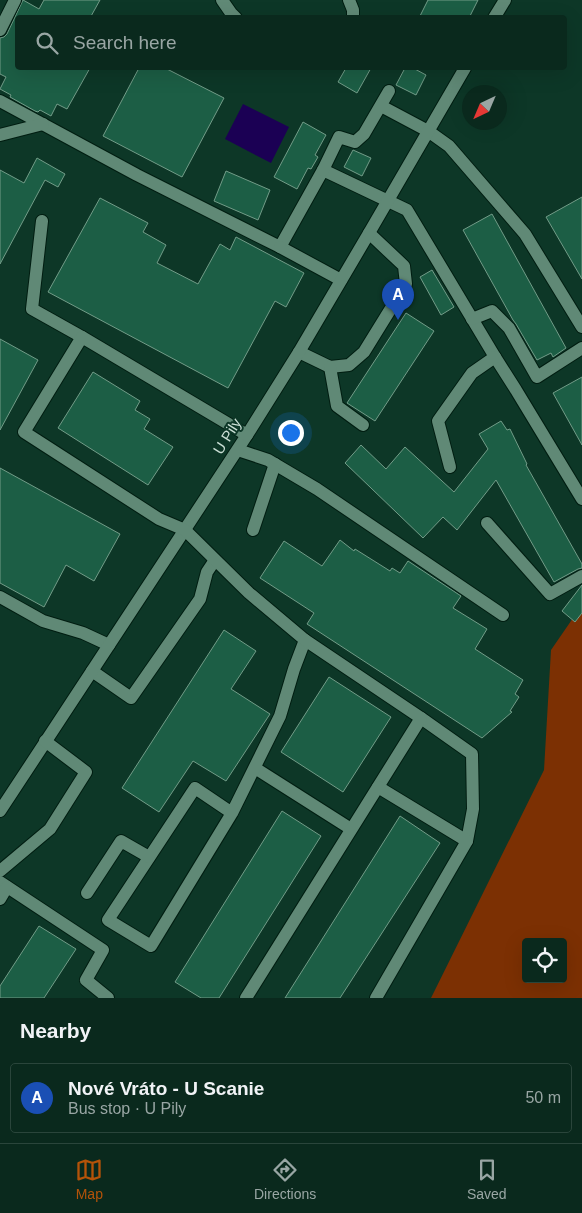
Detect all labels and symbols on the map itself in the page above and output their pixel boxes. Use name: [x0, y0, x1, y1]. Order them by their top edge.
north arrow: [462, 85, 507, 130]
pin: A: [382, 279, 414, 320]
street label: U Pily: [209, 414, 245, 457]
your location: [278, 420, 304, 446]

